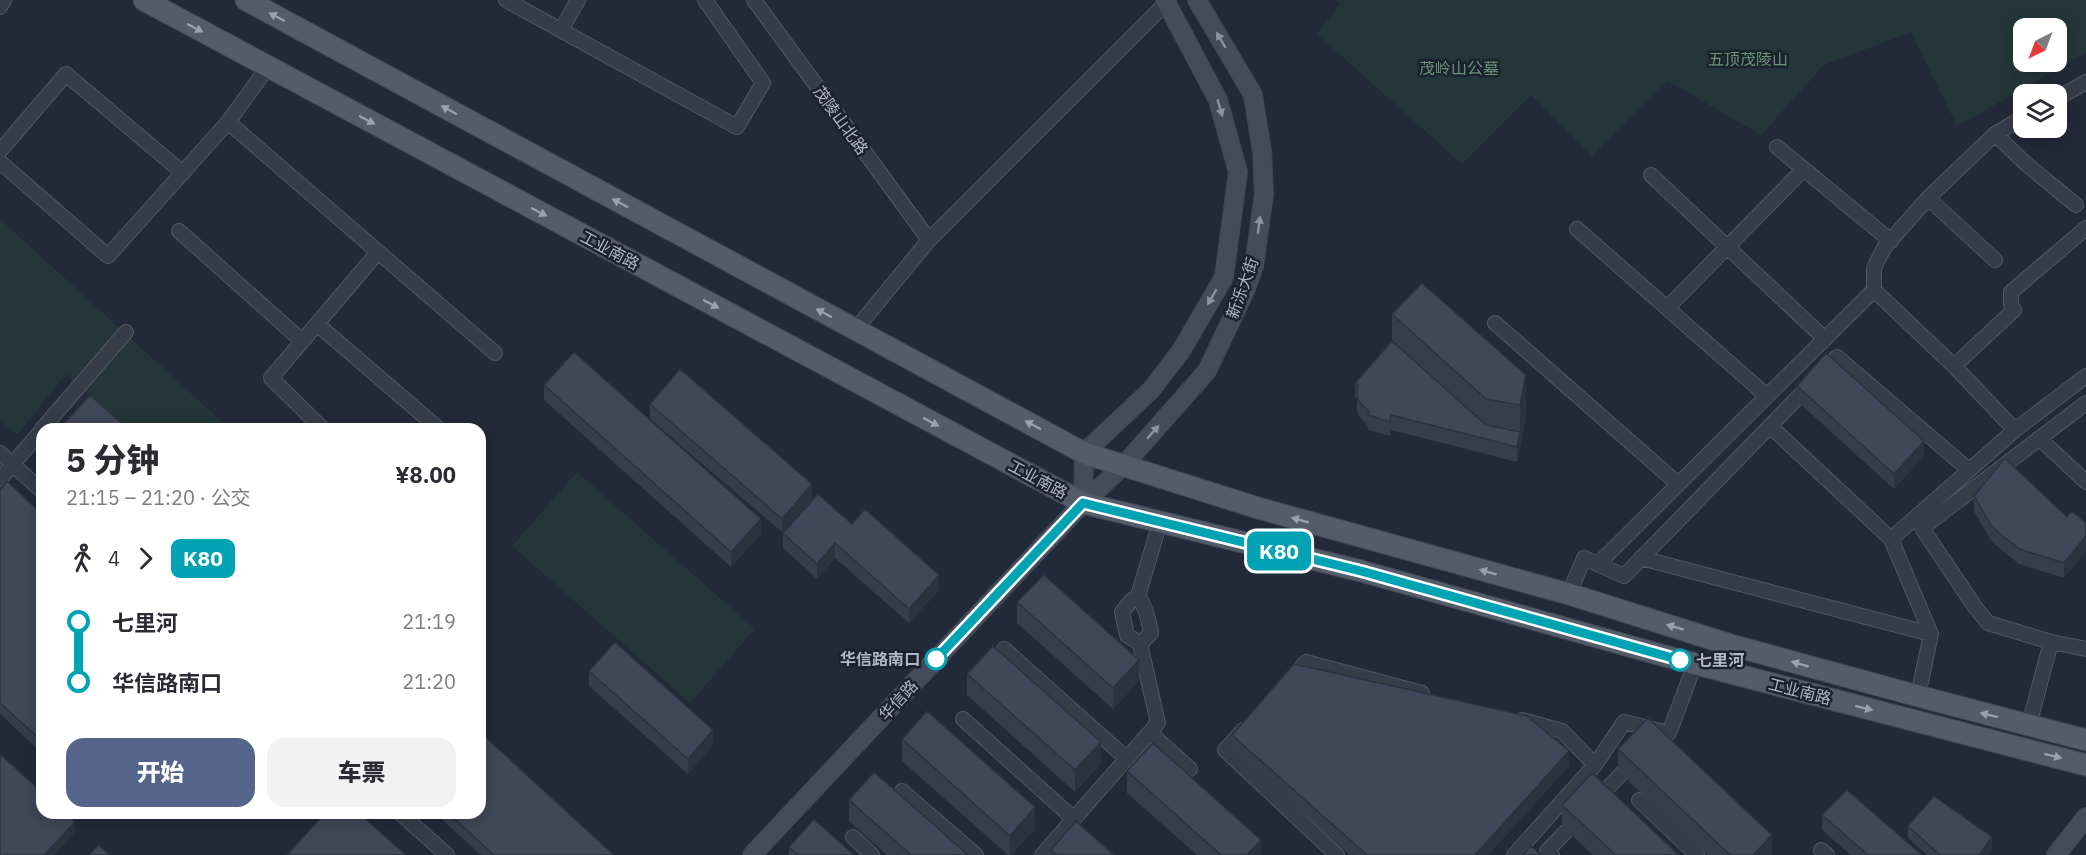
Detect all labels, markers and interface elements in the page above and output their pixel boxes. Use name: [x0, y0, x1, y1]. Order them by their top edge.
one-way arrow: [269, 12, 286, 22]
north arrow: [2013, 18, 2067, 72]
map controls: [2013, 18, 2067, 138]
one-way arrow: [187, 23, 204, 33]
one-way arrow: [1215, 32, 1226, 48]
park label: 五顶茂陵山: [1708, 49, 1788, 69]
park label: 茂岭山公墓: [1419, 58, 1499, 78]
street label: 茂陵山北路: [809, 82, 873, 158]
button: layers: [2013, 84, 2067, 138]
one-way arrow: [1216, 99, 1225, 117]
one-way arrow: [440, 105, 457, 115]
one-way arrow: [359, 115, 376, 125]
one-way arrow: [611, 198, 628, 208]
one-way arrow: [531, 207, 548, 217]
one-way arrow: [1255, 216, 1264, 235]
street label: 工业南路: [577, 226, 643, 274]
street label: 新泺大街: [1222, 255, 1262, 321]
one-way arrow: [1207, 289, 1218, 305]
one-way arrow: [702, 299, 719, 309]
one-way arrow: [815, 308, 832, 318]
one-way arrow: [923, 417, 940, 427]
one-way arrow: [1024, 420, 1041, 430]
one-way arrow: [1146, 424, 1160, 439]
text: 5 分钟: [66, 438, 160, 481]
street label: 工业南路: [1005, 455, 1071, 503]
text: ¥8.00: [395, 460, 456, 489]
text: 21:15 – 21:20 · 公交: [66, 484, 251, 511]
one-way arrow: [1291, 514, 1310, 524]
line badge: K80: [1244, 532, 1314, 570]
text: K80: [1259, 537, 1299, 565]
icon: walk: [66, 542, 99, 575]
icon: forward: [129, 542, 162, 575]
text: K80: [183, 544, 223, 572]
text: 4: [108, 545, 120, 572]
one-way arrow: [1479, 567, 1497, 576]
text: 七里河: [112, 608, 178, 637]
text: 21:19: [402, 608, 456, 635]
one-way arrow: [1666, 622, 1684, 631]
marker: 华信路南口: [925, 648, 947, 670]
place label: 华信路南口: [840, 649, 920, 669]
marker: 七里河: [1669, 649, 1691, 671]
place label: 七里河: [1696, 650, 1744, 670]
one-way arrow: [1791, 659, 1809, 668]
text: 华信路南口: [112, 668, 222, 697]
text: 21:20: [402, 668, 456, 695]
street label: 工业南路: [1767, 674, 1833, 708]
street label: 华信路: [874, 676, 922, 724]
one-way arrow: [1855, 703, 1873, 713]
one-way arrow: [1980, 709, 1998, 719]
button: 开始: [66, 738, 255, 807]
button: 车票: [267, 738, 456, 807]
one-way arrow: [2044, 752, 2062, 761]

